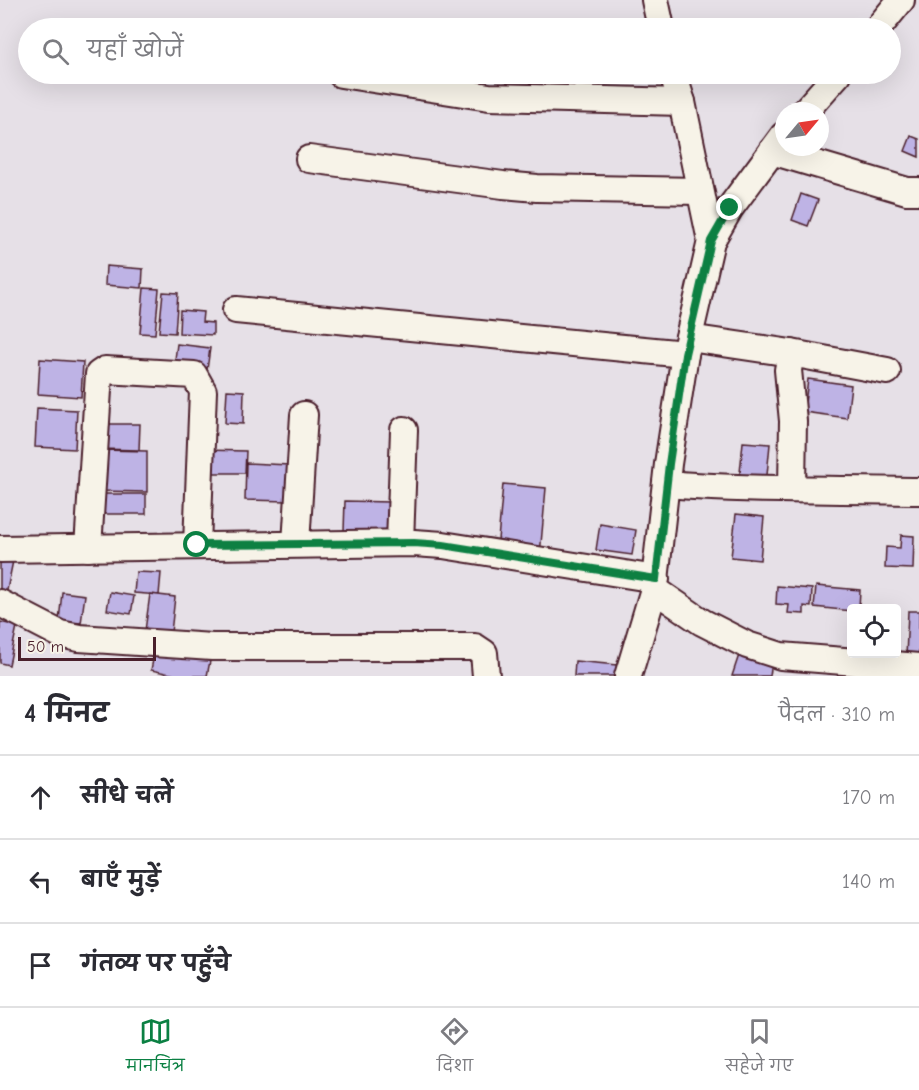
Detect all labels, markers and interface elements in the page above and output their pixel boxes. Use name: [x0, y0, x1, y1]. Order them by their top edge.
search box: [18, 18, 901, 84]
icon: search: [39, 35, 72, 68]
text: यहाँ खोजें: [87, 37, 183, 63]
north arrow: [775, 102, 829, 156]
route end: [716, 194, 742, 220]
route start: [183, 531, 209, 557]
map controls: [847, 604, 901, 658]
button: locate: [847, 604, 901, 658]
scale bar: [18, 634, 156, 662]
text: 50 m: [27, 638, 64, 656]
text: 4 मिनट: [24, 699, 109, 729]
text: पैदल · 310 m: [778, 703, 895, 726]
icon: ahead: [24, 781, 57, 814]
text: सीधे चलें: [81, 783, 173, 809]
text: 170 m: [842, 786, 895, 809]
icon: left: [24, 865, 57, 898]
text: बाएँ मुड़ें: [81, 867, 160, 893]
text: 140 m: [842, 870, 895, 893]
icon: arrive: [24, 949, 57, 982]
text: गंतव्य पर पहुँचे: [81, 951, 230, 977]
tab: मानचित्र: [126, 1015, 185, 1083]
tab: दिशा: [437, 1015, 473, 1083]
tab: सहेजे गए: [725, 1015, 793, 1083]

